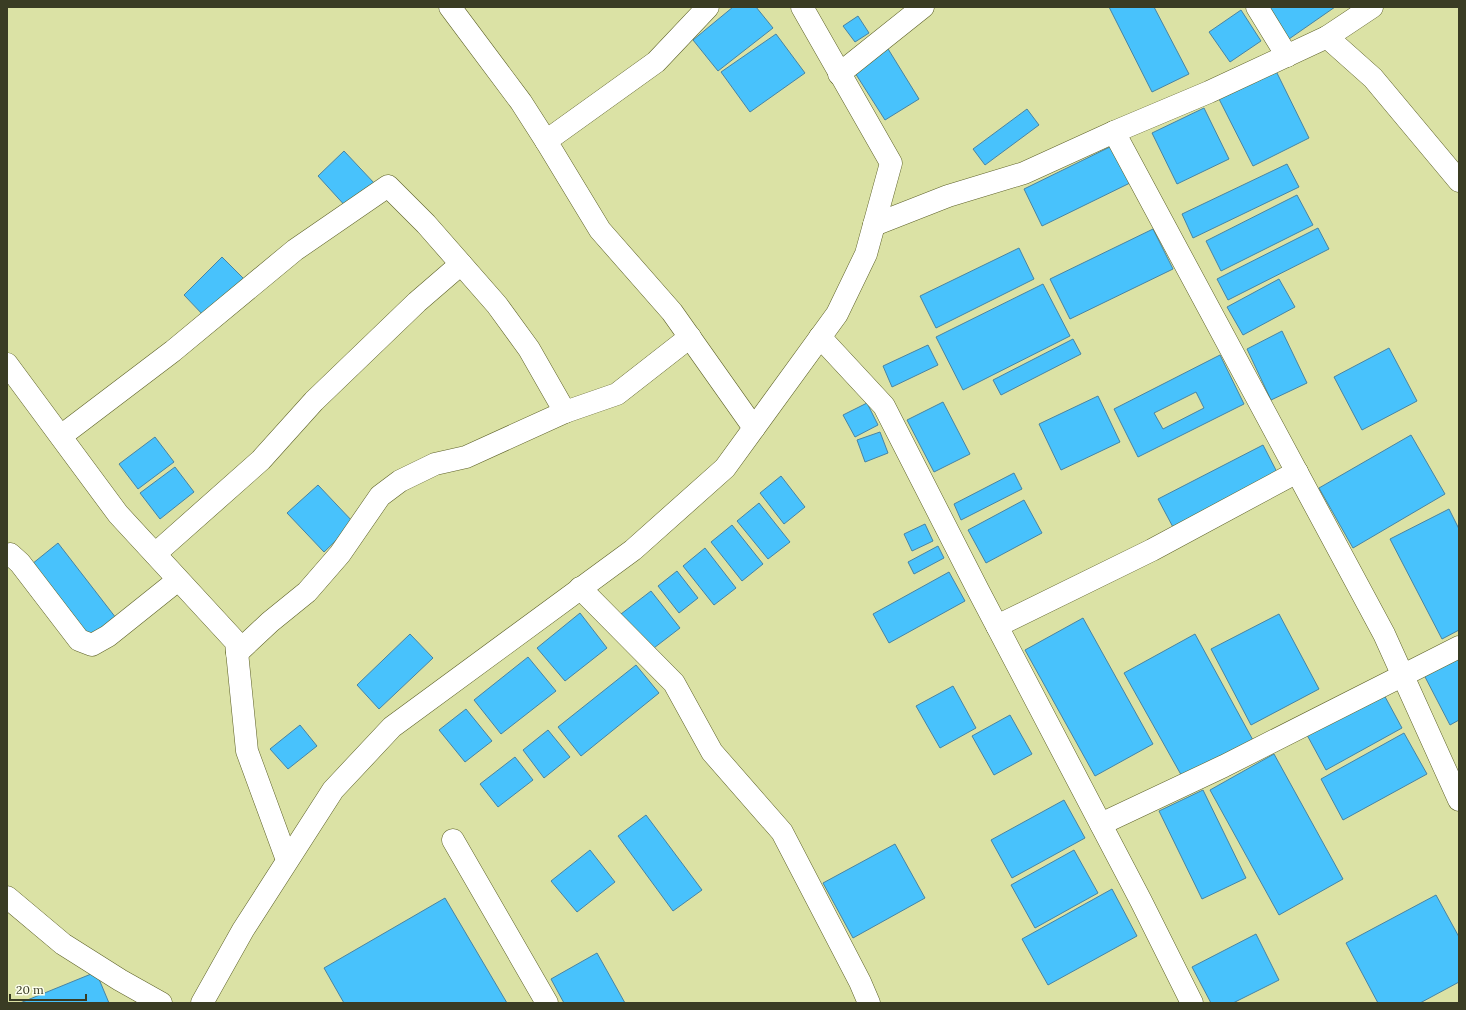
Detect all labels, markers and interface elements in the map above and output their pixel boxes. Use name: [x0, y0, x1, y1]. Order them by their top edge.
scale bar: [10, 976, 86, 1002]
text: 20 m: [16, 982, 44, 997]

